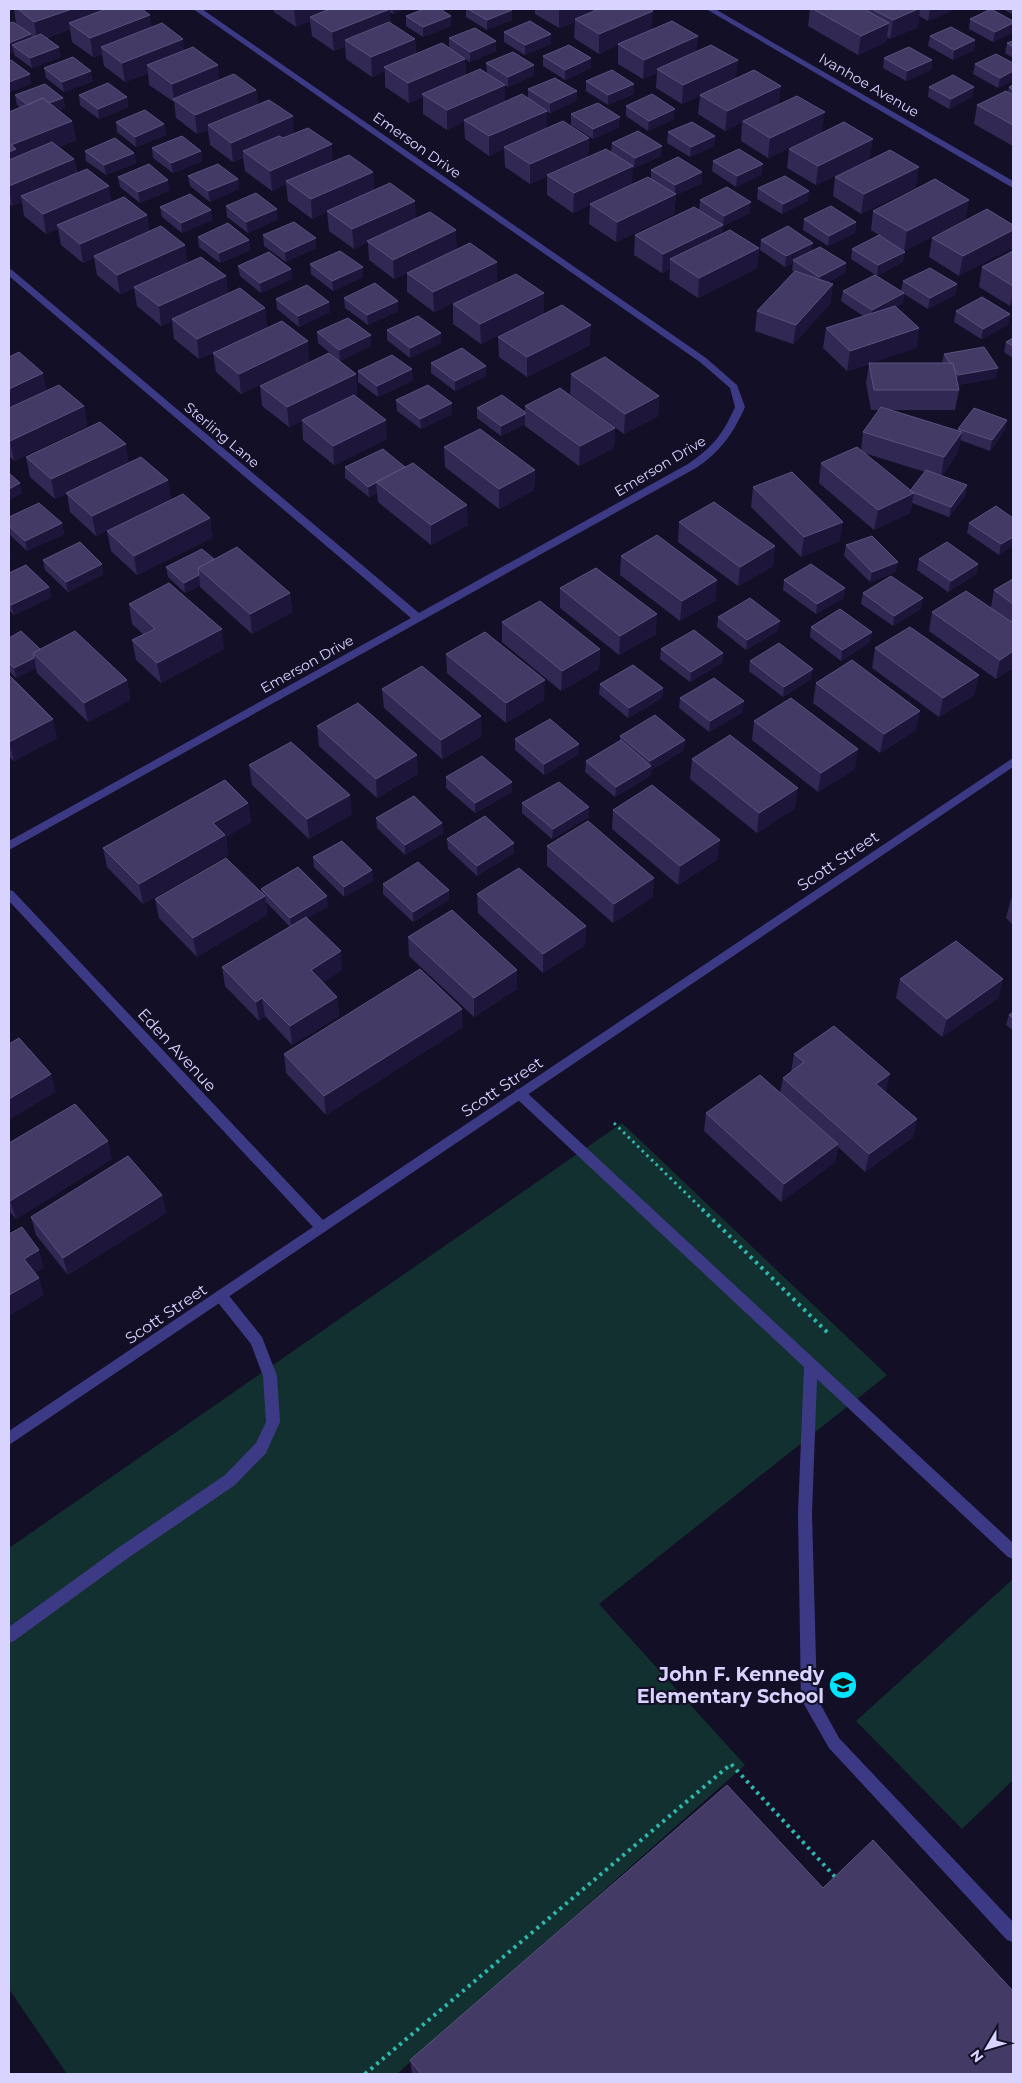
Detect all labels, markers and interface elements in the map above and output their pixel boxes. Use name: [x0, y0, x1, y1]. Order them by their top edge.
street label: Ivanhoe Avenue: [816, 49, 922, 121]
street label: Emerson Drive: [369, 108, 465, 182]
street label: Sterling Lane: [181, 398, 263, 472]
street label: Emerson Drive: [611, 432, 709, 500]
street label: Emerson Drive: [257, 631, 357, 697]
street label: Scott Street: [794, 827, 883, 895]
street label: Eden Avenue: [134, 1005, 220, 1095]
street label: Scott Street: [458, 1053, 547, 1121]
street label: Scott Street: [122, 1280, 211, 1348]
place label: John F. Kennedy Elementary School: [637, 1663, 825, 1708]
school or university icon: John F. Kennedy Elementary School: [828, 1670, 858, 1700]
north arrow: [962, 2023, 1012, 2073]
text: N: [966, 2046, 987, 2066]

